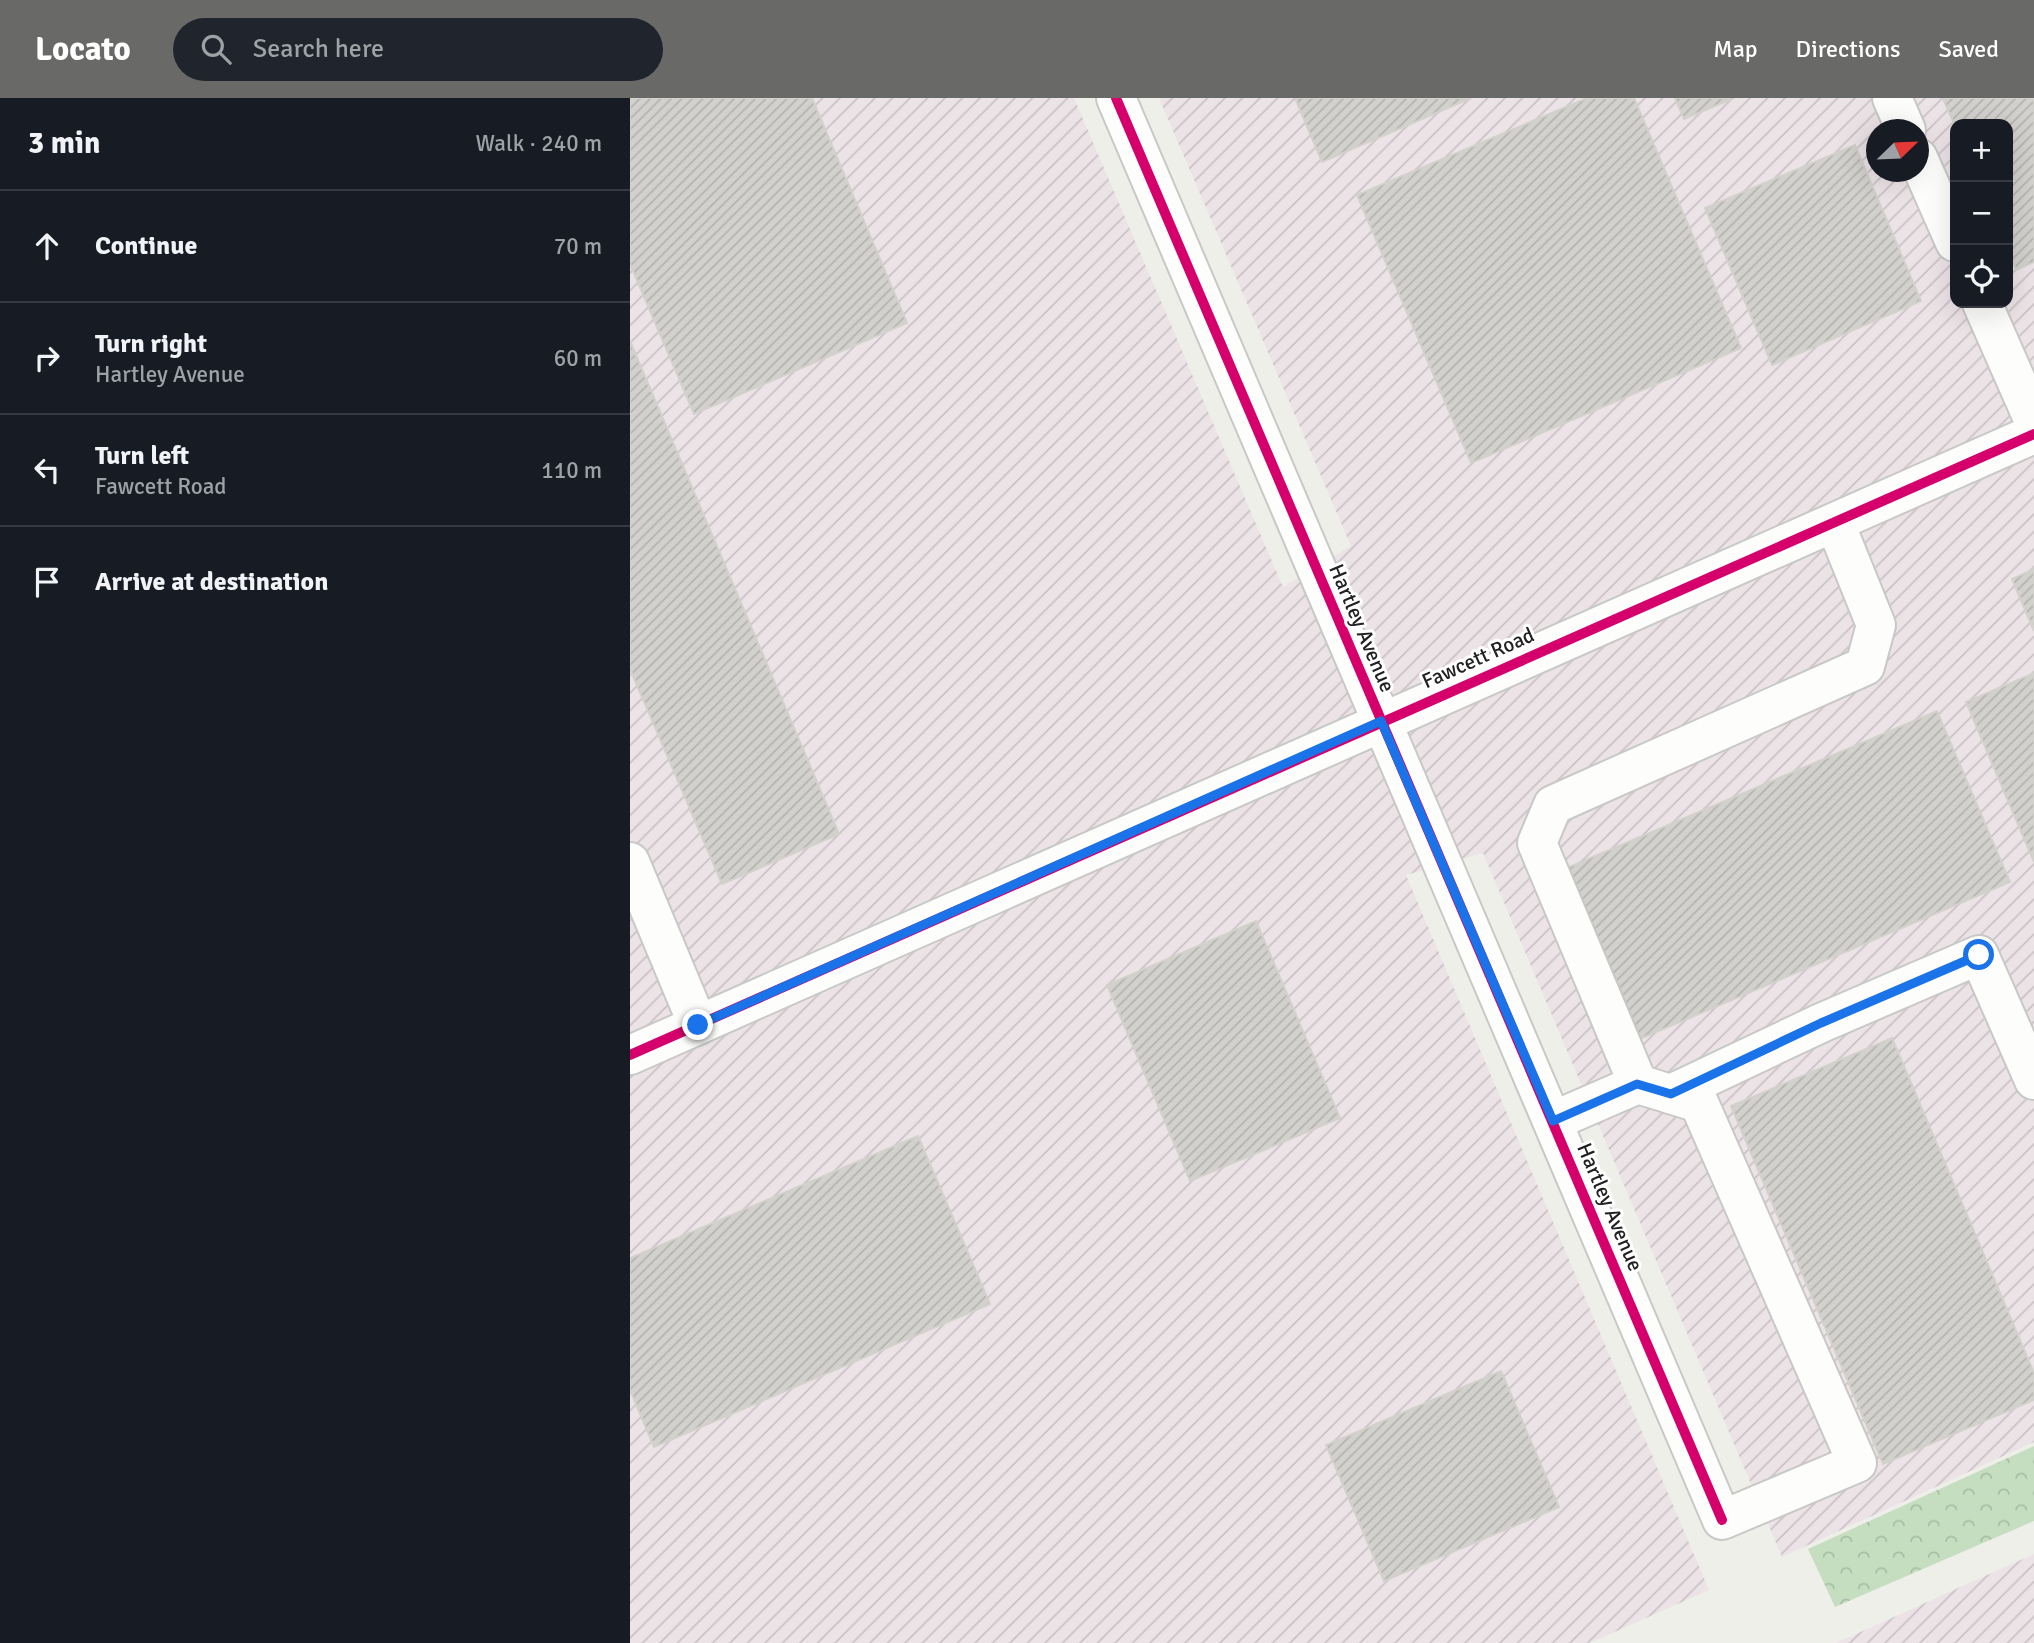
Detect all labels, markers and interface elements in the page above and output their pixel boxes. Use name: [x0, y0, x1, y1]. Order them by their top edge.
search box: [173, 18, 663, 81]
text: Locato: [35, 29, 131, 70]
icon: search: [197, 30, 235, 68]
text: Search here: [253, 33, 384, 65]
text: Map: [1713, 34, 1758, 64]
text: Directions: [1796, 34, 1901, 64]
text: Saved: [1939, 34, 1999, 64]
north arrow: [1866, 119, 1929, 182]
map controls: [1950, 119, 2013, 308]
button: +: [1950, 119, 2013, 182]
text: 3 min: [28, 125, 100, 162]
text: Walk · 240 m: [476, 129, 602, 158]
button: −: [1950, 182, 2013, 245]
icon: ahead: [28, 227, 66, 265]
text: Continue: [95, 230, 197, 262]
text: 70 m: [554, 232, 602, 261]
button: locate: [1950, 245, 2013, 308]
text: Turn right: [95, 328, 207, 360]
icon: right: [28, 339, 66, 377]
text: 60 m: [554, 344, 602, 373]
text: Hartley Avenue: [95, 360, 245, 389]
text: Turn left: [95, 440, 189, 472]
icon: left: [28, 451, 66, 489]
text: 110 m: [541, 456, 602, 485]
text: Fawcett Road: [95, 472, 227, 501]
street label: Hartley Avenue: [1323, 560, 1401, 696]
icon: arrive: [28, 563, 66, 601]
text: Arrive at destination: [95, 566, 328, 598]
street label: Fawcett Road: [1418, 622, 1538, 694]
route start: [1963, 939, 1994, 970]
route end: [682, 1009, 713, 1040]
street label: Hartley Avenue: [1571, 1139, 1649, 1275]

